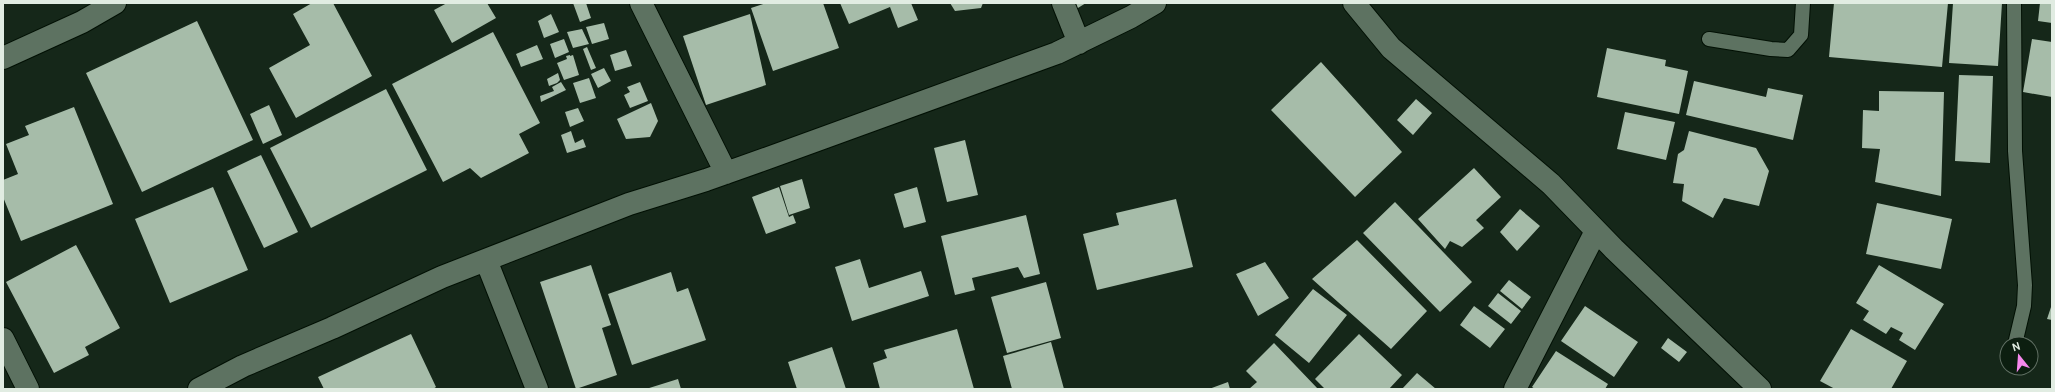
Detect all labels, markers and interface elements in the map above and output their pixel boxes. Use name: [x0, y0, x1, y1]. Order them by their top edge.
north arrow: [1999, 336, 2039, 376]
text: N: [2011, 340, 2022, 355]

